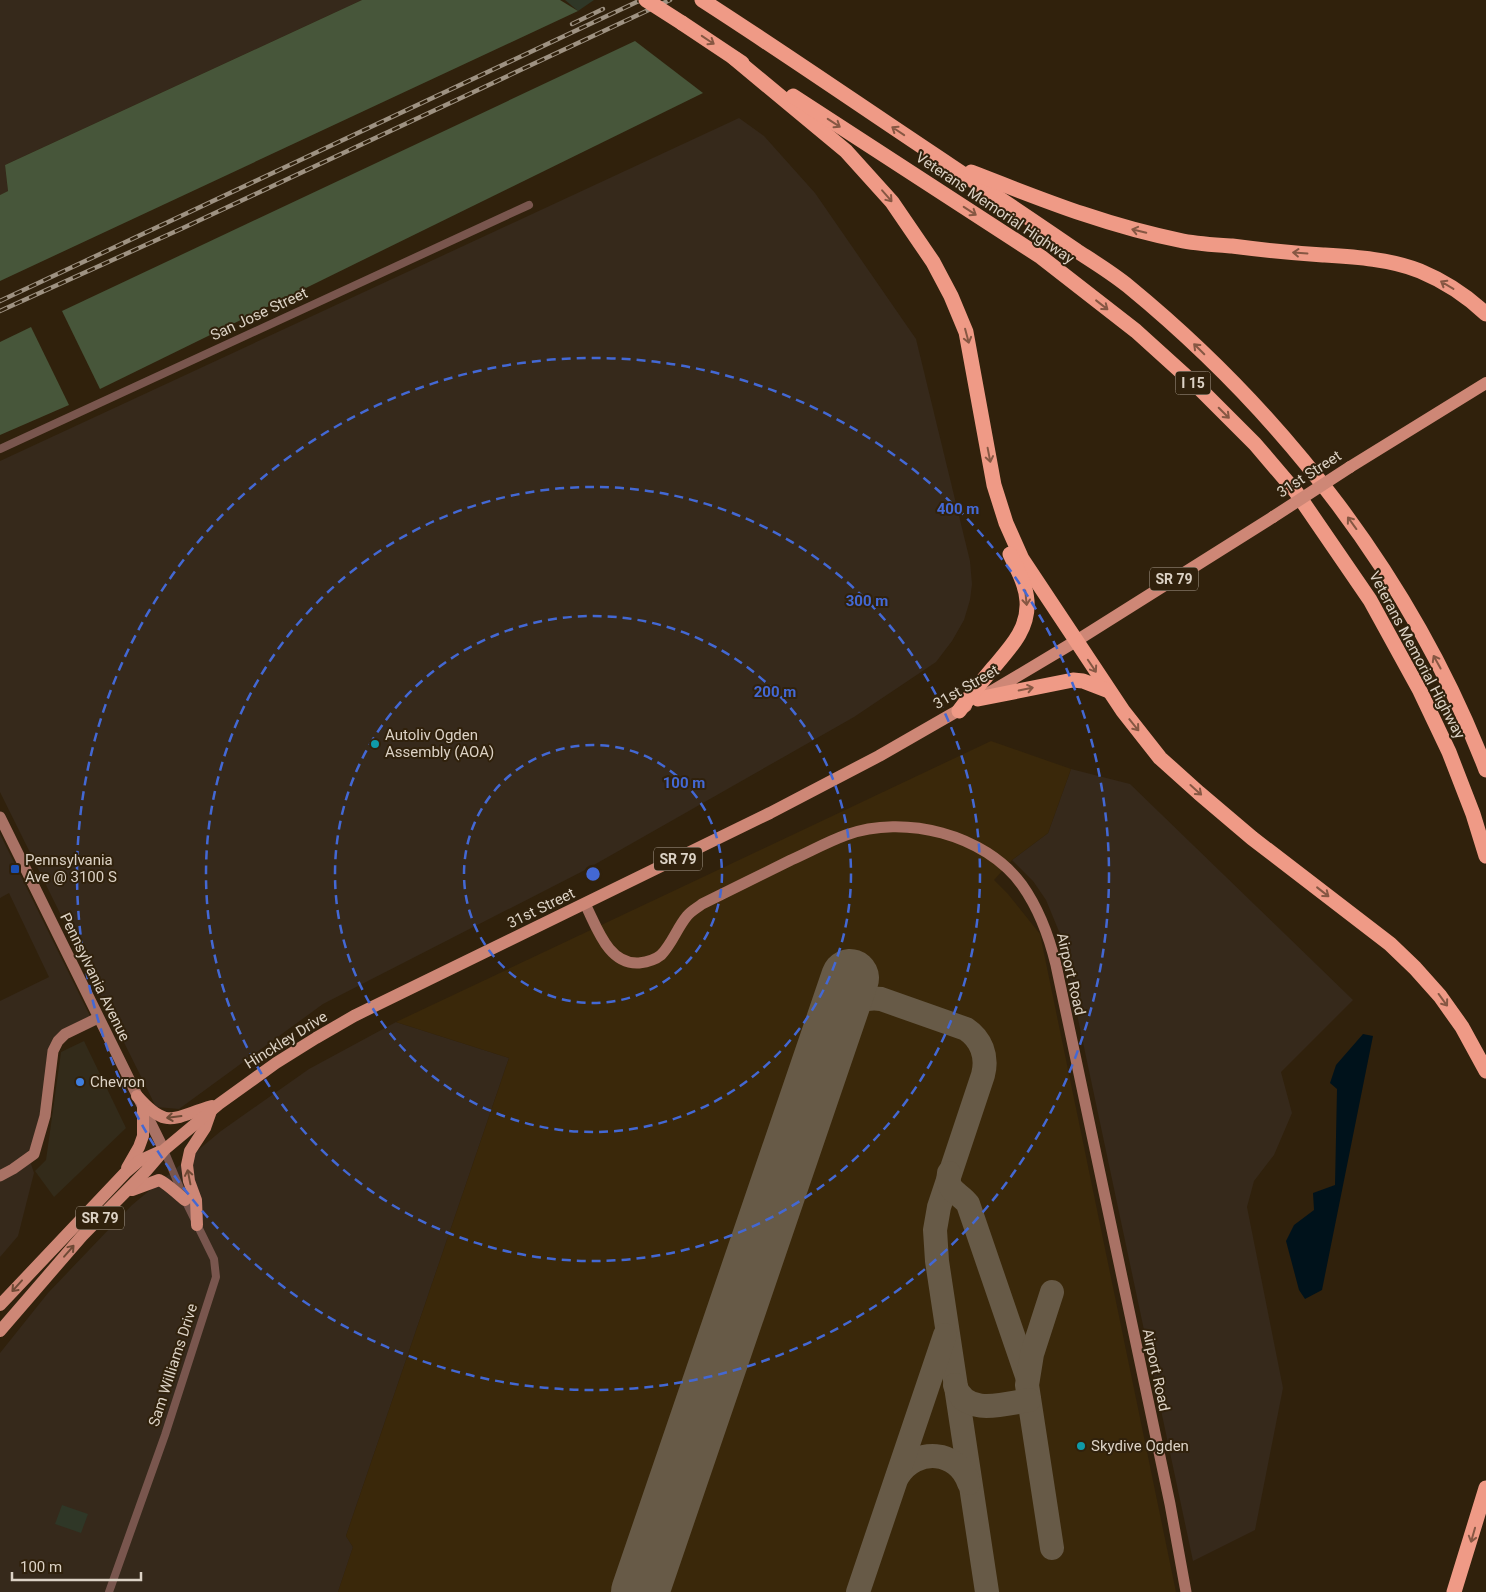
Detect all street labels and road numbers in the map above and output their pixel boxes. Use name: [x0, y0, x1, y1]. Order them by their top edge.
street label: Veterans Memorial Highway: [912, 148, 1078, 268]
street label: San Jose Street: [208, 284, 310, 344]
road number: I 15: [1176, 372, 1210, 394]
street label: 31st Street: [1274, 447, 1345, 501]
road number: SR 79: [1150, 568, 1198, 590]
street label: Veterans Memorial Highway: [1365, 568, 1469, 742]
street label: 31st Street: [930, 661, 1002, 713]
road number: SR 79: [654, 848, 702, 871]
street label: 31st Street: [504, 884, 578, 932]
street label: Pennsylvania Avenue: [56, 910, 134, 1044]
street label: Airport Road: [1053, 931, 1089, 1017]
street label: Hinckley Drive: [241, 1007, 331, 1073]
road number: SR 79: [76, 1206, 124, 1230]
street label: Sam Williams Drive: [145, 1301, 201, 1429]
street label: Airport Road: [1138, 1327, 1174, 1413]

